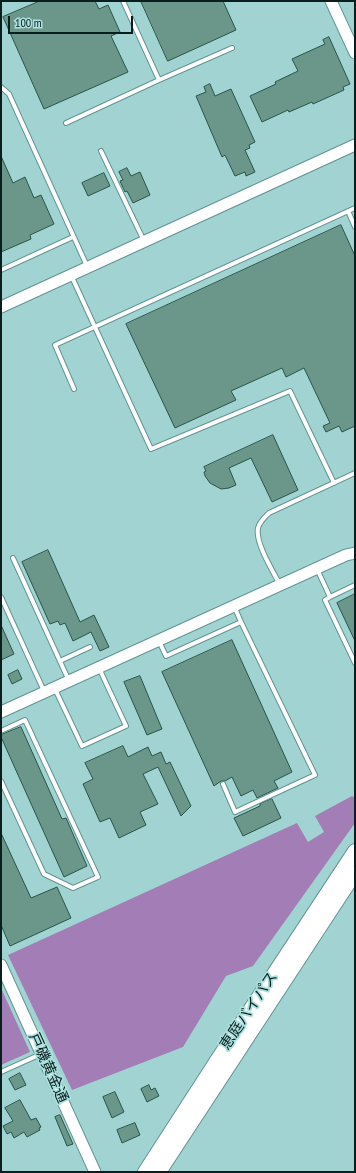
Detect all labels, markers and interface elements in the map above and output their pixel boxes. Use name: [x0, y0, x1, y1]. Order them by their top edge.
scale bar: [10, 8, 135, 34]
text: 100 m: [15, 15, 42, 30]
street label: 恵庭バイパス: [216, 969, 282, 1053]
street label: 戸磯黄金通: [25, 1030, 71, 1106]

